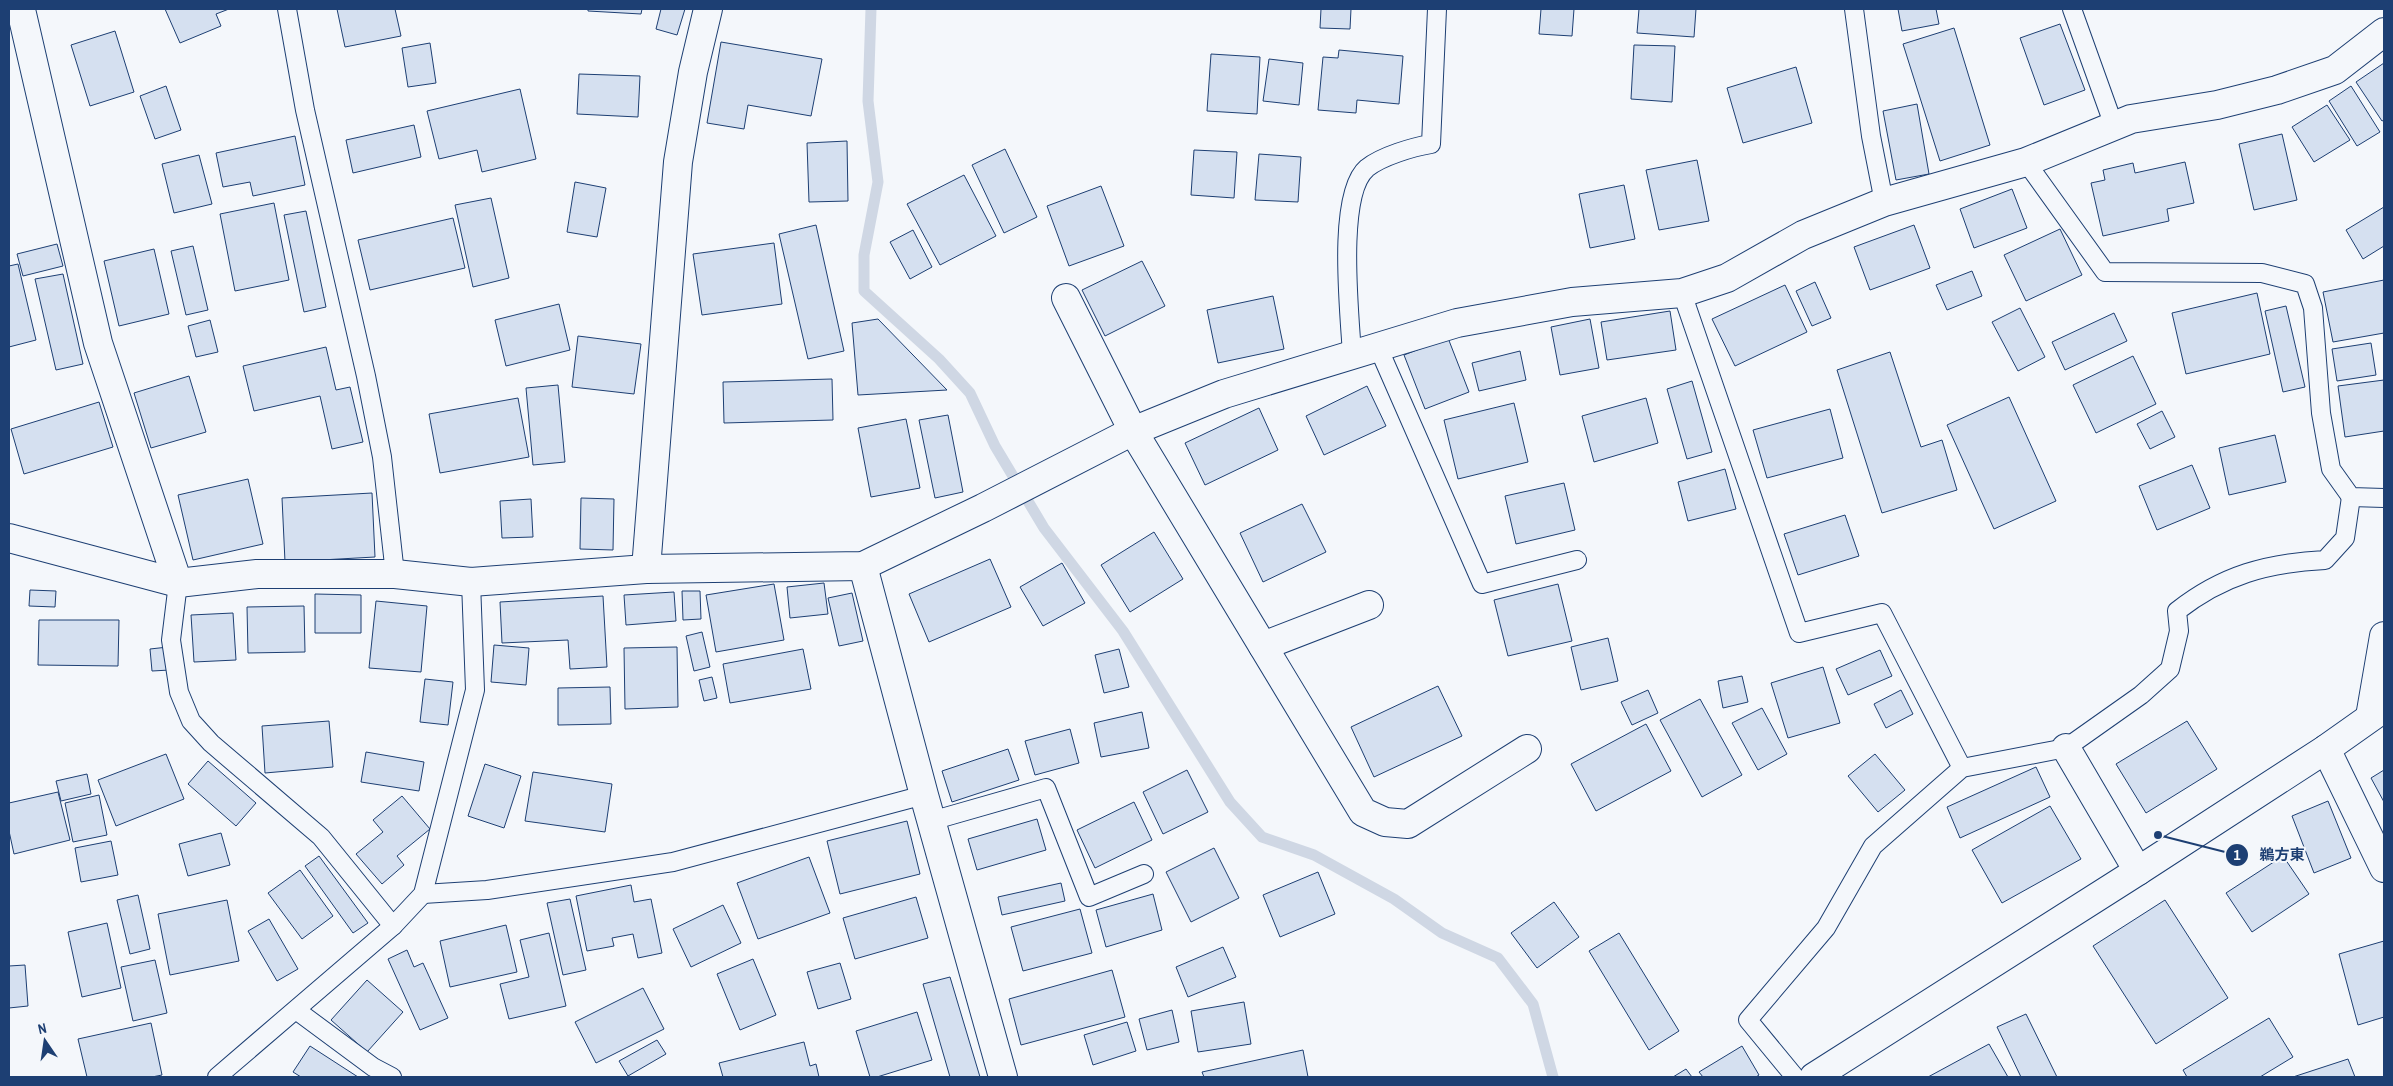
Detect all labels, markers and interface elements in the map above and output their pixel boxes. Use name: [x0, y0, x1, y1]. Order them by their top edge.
callout: 鵜方東: [2224, 840, 2314, 870]
text: 1: [2234, 844, 2241, 865]
text: 鵜方東: [2259, 844, 2305, 865]
north arrow: [20, 1016, 70, 1066]
text: N: [36, 1019, 48, 1038]

